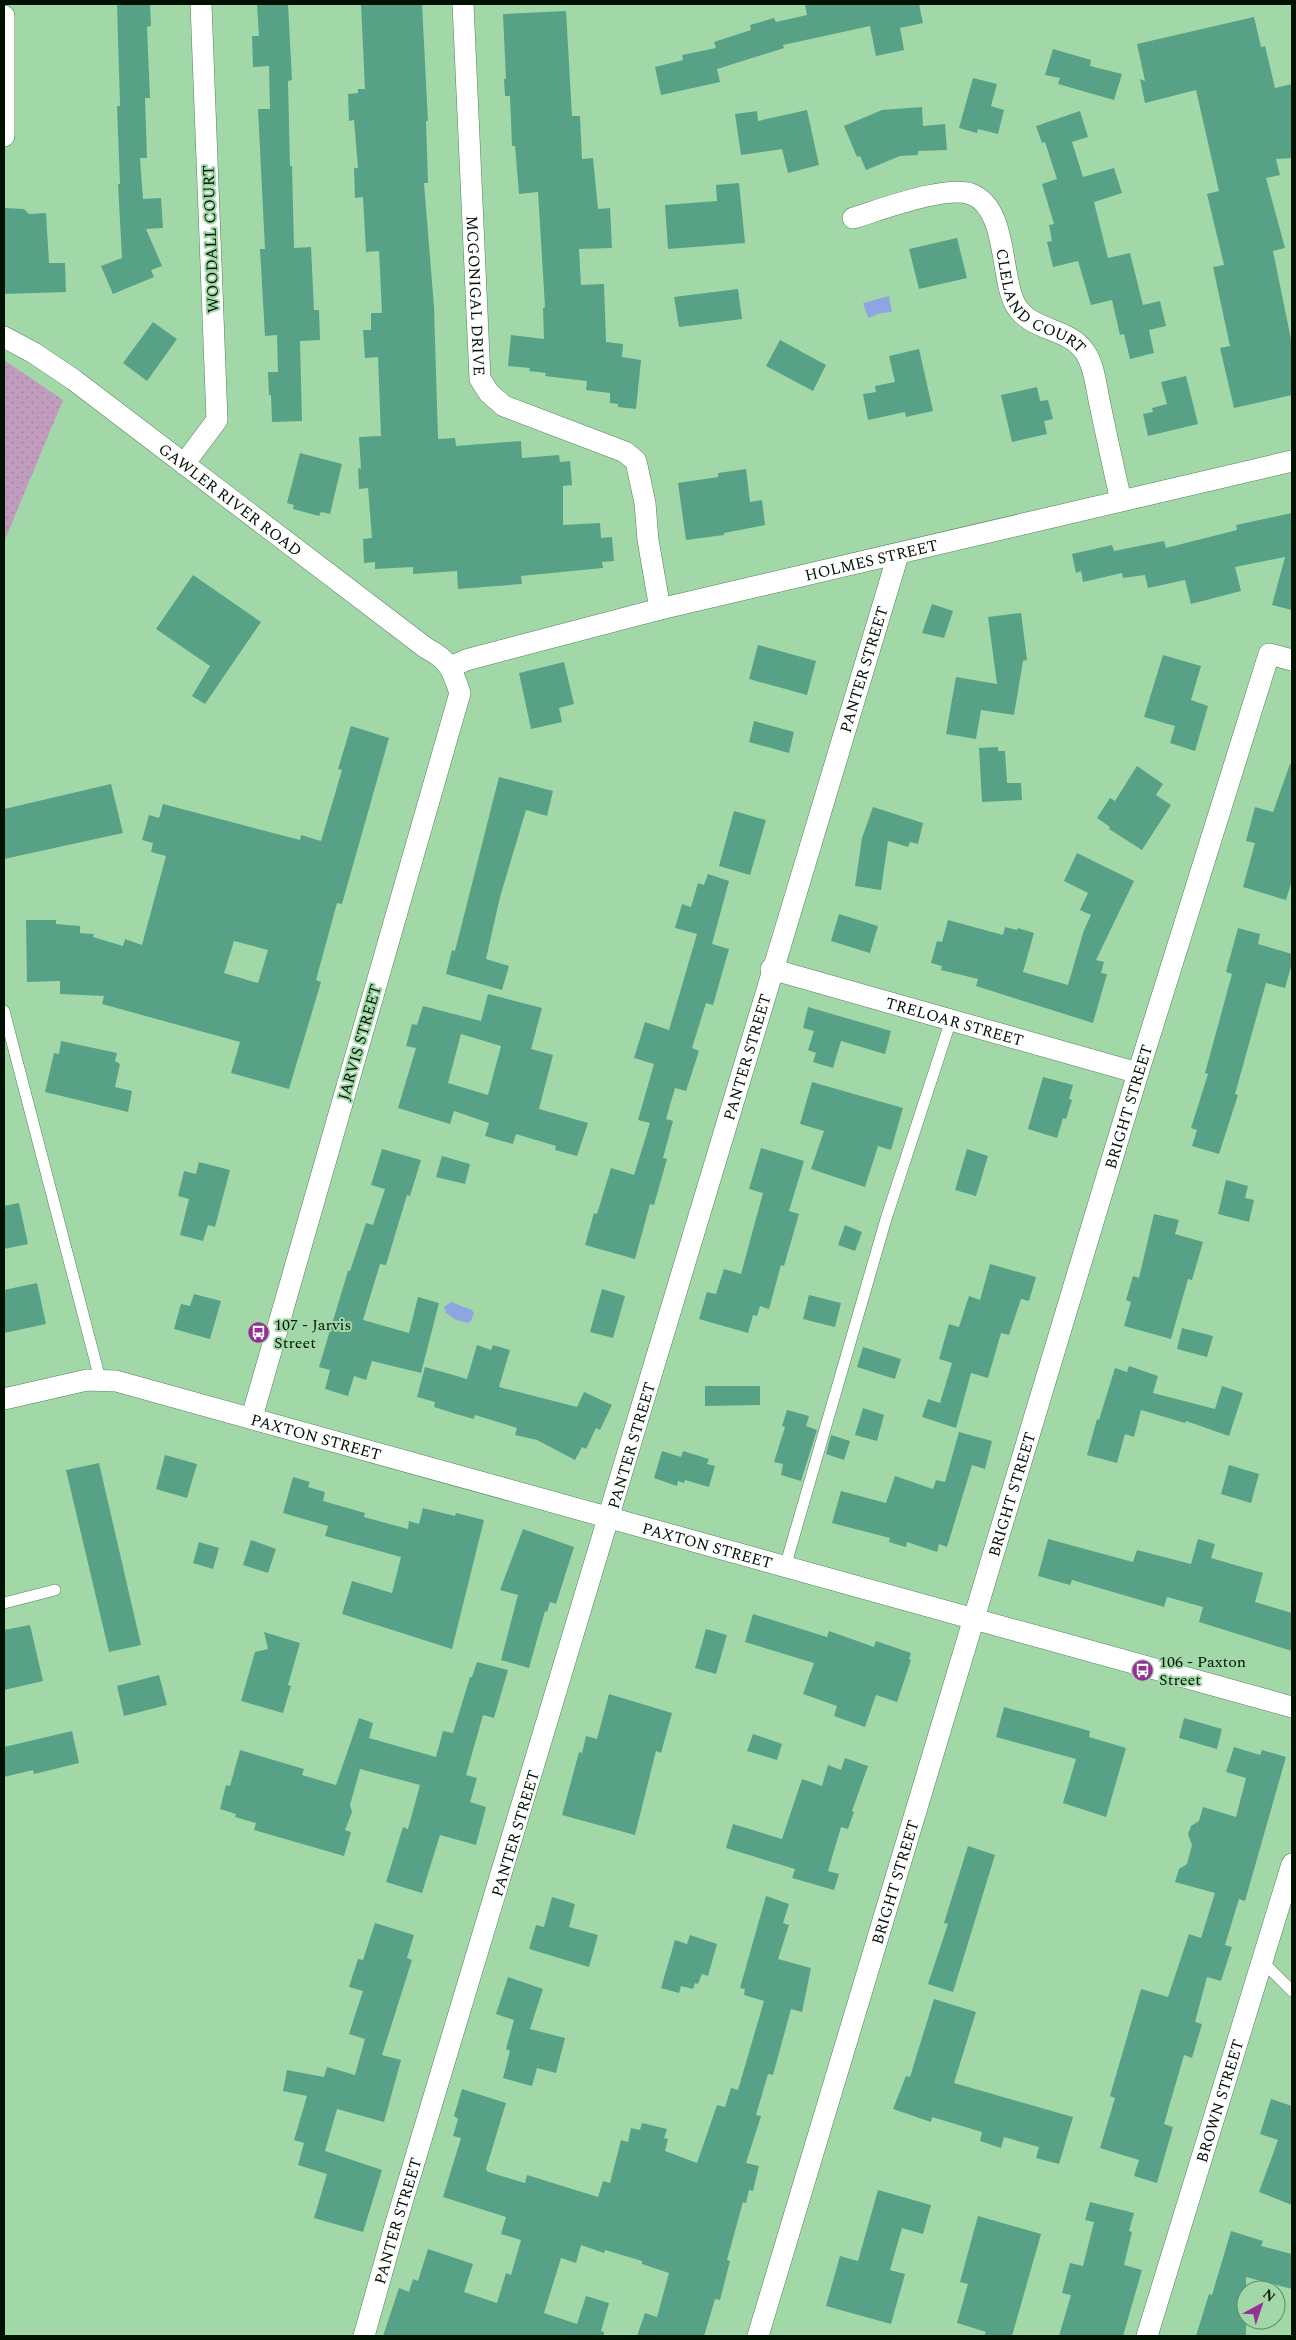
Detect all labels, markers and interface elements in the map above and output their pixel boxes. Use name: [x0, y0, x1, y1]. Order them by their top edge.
street label: WOODALL COURT: [196, 164, 226, 313]
street label: MCGONIGAL DRIVE: [460, 215, 491, 377]
street label: CLELAND COURT: [989, 247, 1092, 359]
street label: GAWLER RIVER ROAD: [153, 437, 307, 563]
street label: HOLMES STREET: [802, 533, 940, 588]
street label: PANTER STREET: [834, 603, 895, 736]
street label: JARVIS STREET: [332, 981, 388, 1103]
street label: PANTER STREET: [717, 991, 778, 1124]
street label: TRELOAR STREET: [883, 991, 1027, 1053]
street label: BRIGHT STREET: [1099, 1041, 1159, 1172]
place label: 107 - Jarvis Street: [274, 1313, 352, 1355]
bus stop icon: 107 - Jarvis Street: [246, 1321, 270, 1345]
street label: PANTER STREET: [602, 1379, 662, 1512]
street label: PAXTON STREET: [248, 1408, 384, 1467]
street label: BRIGHT STREET: [982, 1429, 1042, 1560]
street label: PAXTON STREET: [639, 1516, 775, 1576]
place label: 106 - Paxton Street: [1159, 1650, 1246, 1692]
bus stop icon: 106 - Paxton Street: [1131, 1658, 1155, 1682]
street label: PANTER STREET: [485, 1767, 546, 1900]
street label: BRIGHT STREET: [865, 1817, 926, 1948]
street label: BROWN STREET: [1190, 2036, 1250, 2166]
street label: PANTER STREET: [368, 2154, 428, 2287]
north arrow: [1236, 2280, 1286, 2330]
text: N: [1258, 2284, 1280, 2307]

